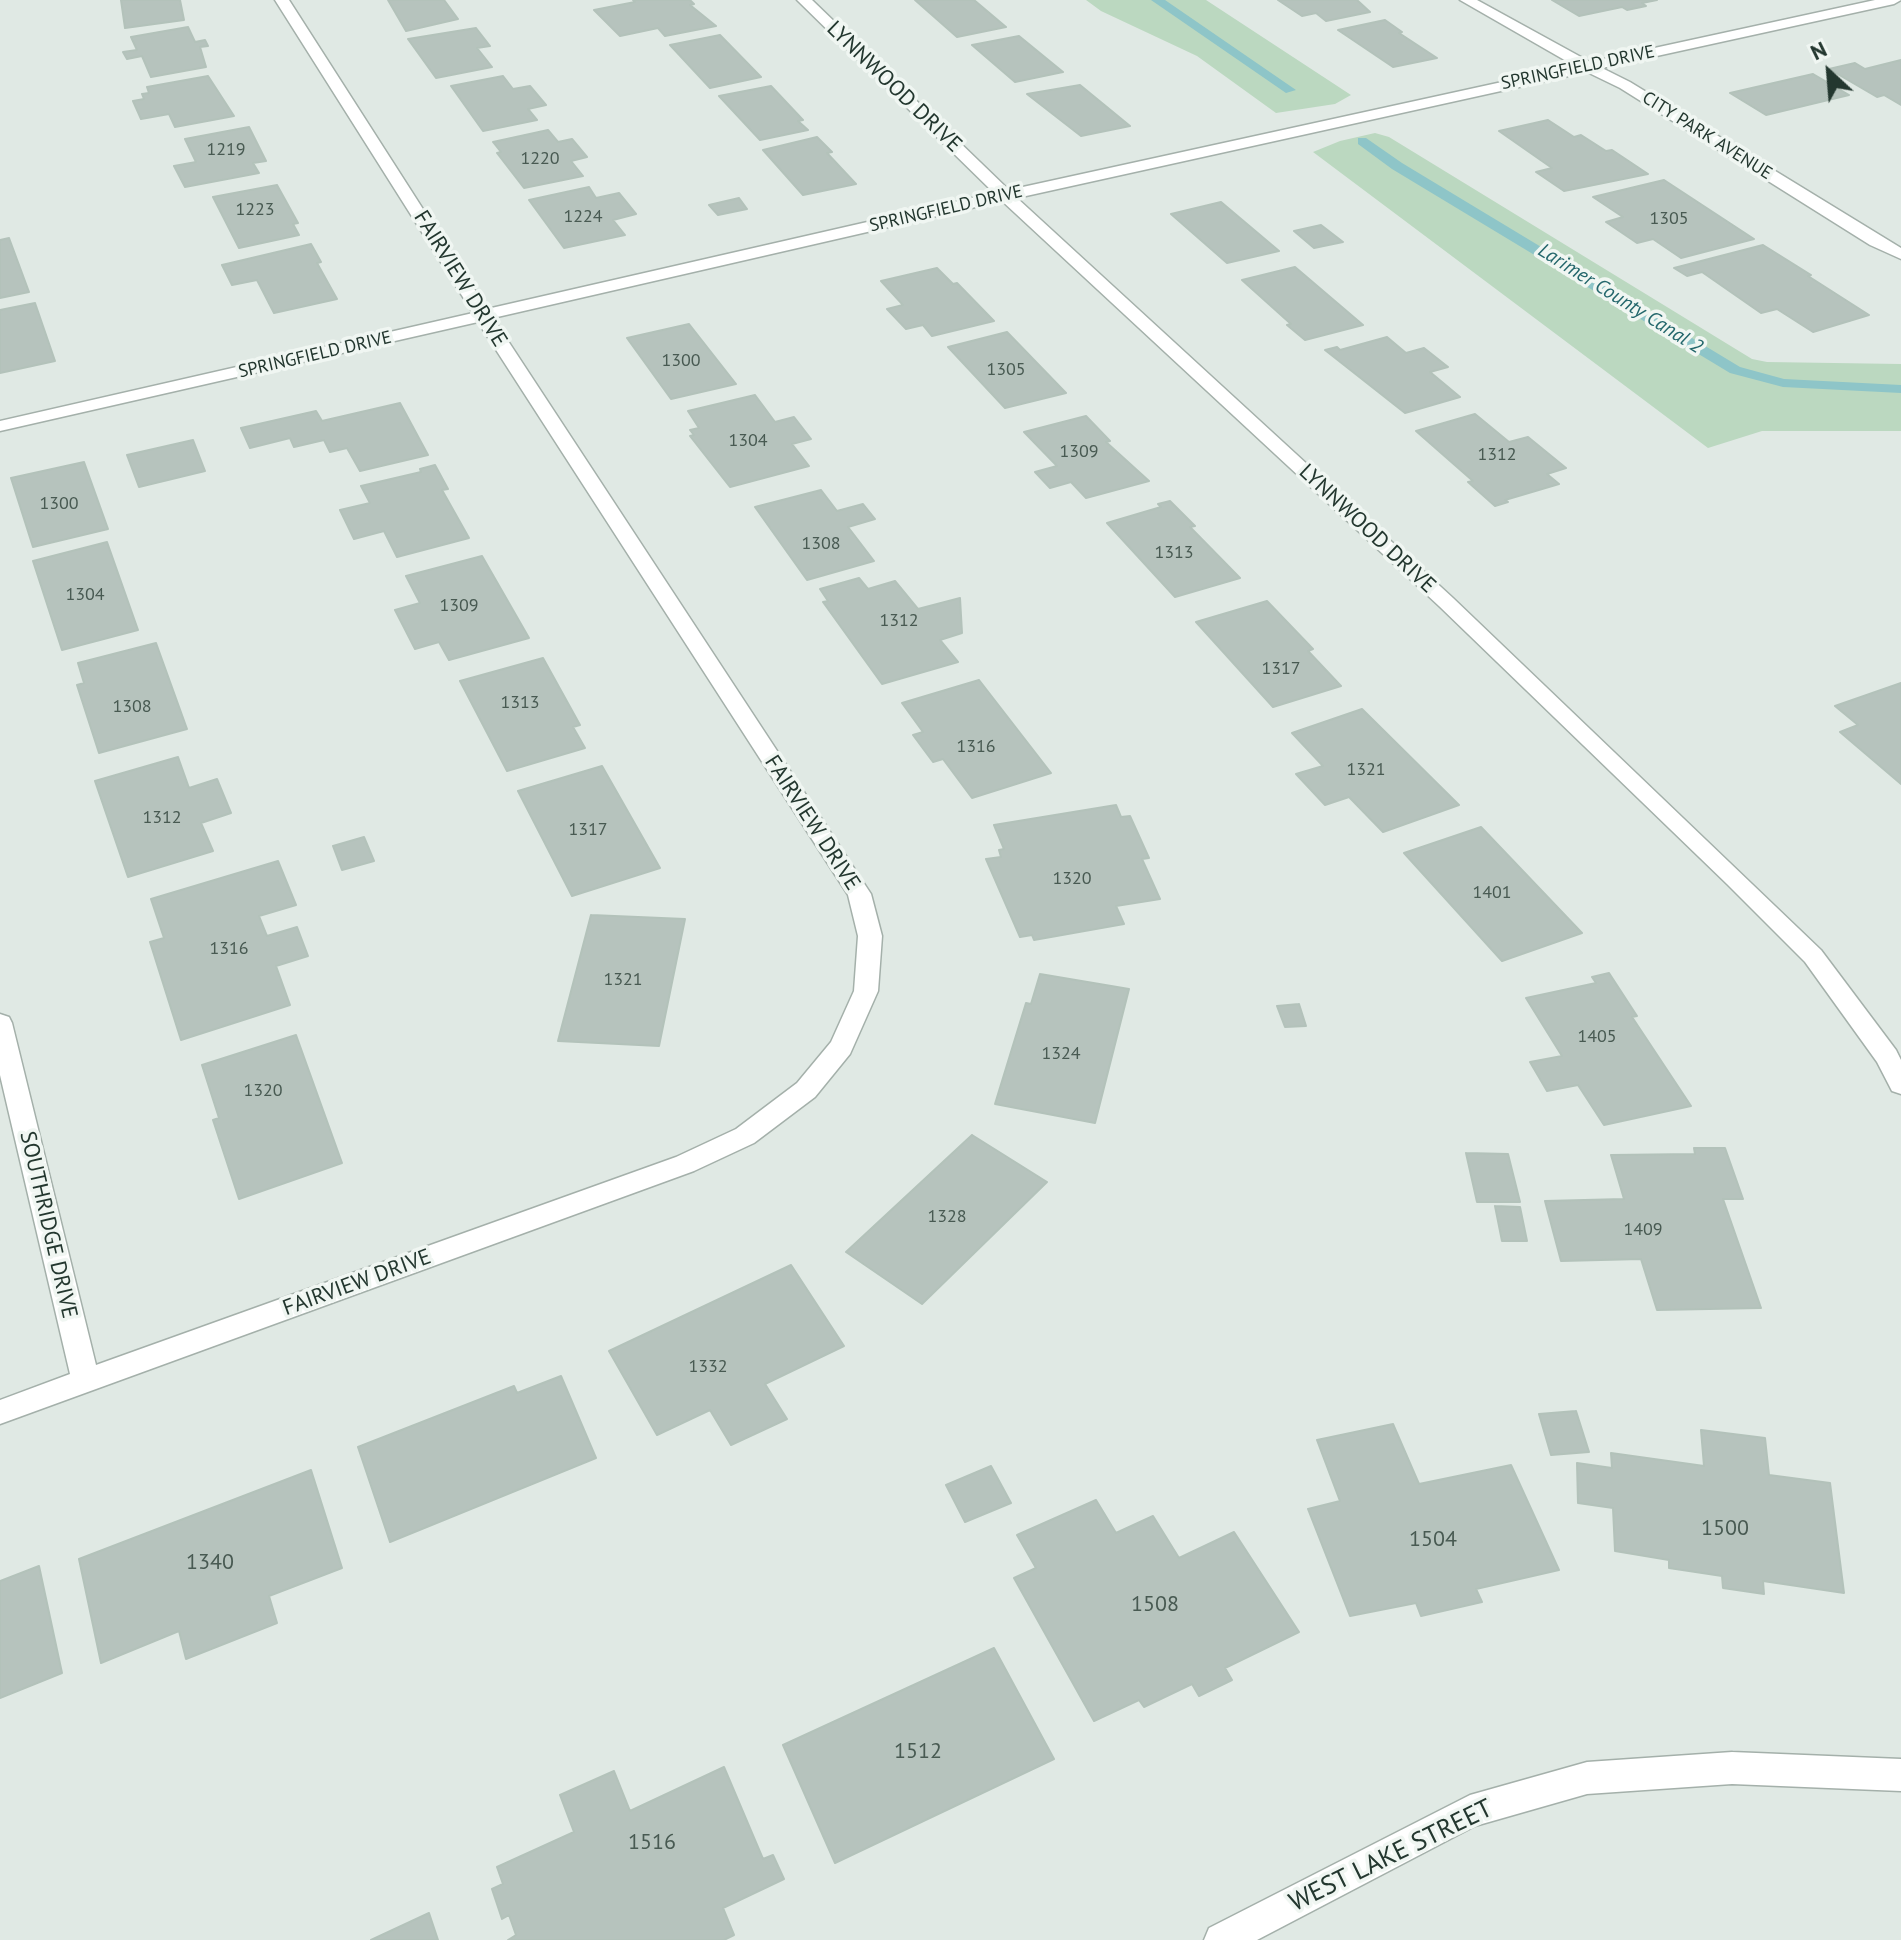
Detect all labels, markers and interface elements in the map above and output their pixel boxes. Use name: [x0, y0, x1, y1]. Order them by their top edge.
street label: LYNNWOOD DRIVE: [821, 16, 967, 158]
north arrow: [1789, 32, 1869, 112]
text: N: [1806, 35, 1831, 66]
street label: SPRINGFIELD DRIVE: [1499, 41, 1657, 95]
street label: CITY PARK AVENUE: [1638, 87, 1776, 185]
house number: 1219: [206, 139, 246, 161]
house number: 1220: [520, 148, 560, 170]
street label: SPRINGFIELD DRIVE: [867, 181, 1025, 237]
house number: 1223: [235, 199, 275, 221]
street label: FAIRVIEW DRIVE: [408, 206, 512, 352]
house number: 1224: [563, 206, 603, 228]
house number: 1305: [1649, 208, 1689, 230]
water label: Larimer County Canal 2: [1533, 239, 1707, 359]
street label: SPRINGFIELD DRIVE: [236, 327, 394, 383]
house number: 1300: [661, 350, 701, 372]
house number: 1305: [986, 359, 1026, 381]
house number: 1304: [728, 430, 768, 452]
house number: 1309: [1059, 441, 1099, 463]
house number: 1312: [1477, 444, 1517, 466]
street label: LYNNWOOD DRIVE: [1293, 459, 1441, 599]
house number: 1300: [39, 493, 79, 515]
house number: 1308: [801, 533, 841, 555]
house number: 1313: [1154, 542, 1194, 564]
house number: 1304: [65, 584, 105, 606]
house number: 1309: [439, 595, 479, 617]
house number: 1312: [879, 610, 919, 632]
house number: 1317: [1261, 658, 1301, 680]
house number: 1313: [500, 692, 540, 714]
house number: 1308: [112, 696, 152, 718]
house number: 1316: [956, 736, 996, 758]
street label: FAIRVIEW DRIVE: [759, 751, 865, 895]
house number: 1321: [1346, 759, 1386, 781]
house number: 1312: [142, 807, 182, 829]
house number: 1317: [568, 819, 608, 841]
house number: 1320: [1052, 868, 1092, 890]
house number: 1401: [1472, 882, 1512, 904]
house number: 1316: [209, 938, 249, 960]
house number: 1321: [603, 969, 643, 991]
house number: 1405: [1577, 1026, 1617, 1048]
house number: 1324: [1041, 1043, 1081, 1065]
house number: 1320: [243, 1080, 283, 1102]
street label: SOUTHRIDGE DRIVE: [14, 1129, 82, 1321]
house number: 1328: [927, 1206, 967, 1228]
house number: 1409: [1623, 1219, 1663, 1241]
street label: FAIRVIEW DRIVE: [279, 1244, 435, 1322]
house number: 1332: [688, 1356, 728, 1378]
house number: 1500: [1701, 1516, 1749, 1542]
house number: 1504: [1409, 1527, 1457, 1553]
house number: 1340: [186, 1550, 234, 1576]
house number: 1508: [1131, 1592, 1179, 1618]
house number: 1512: [894, 1739, 942, 1765]
street label: WEST LAKE STREET: [1284, 1793, 1498, 1919]
house number: 1516: [628, 1830, 676, 1856]

